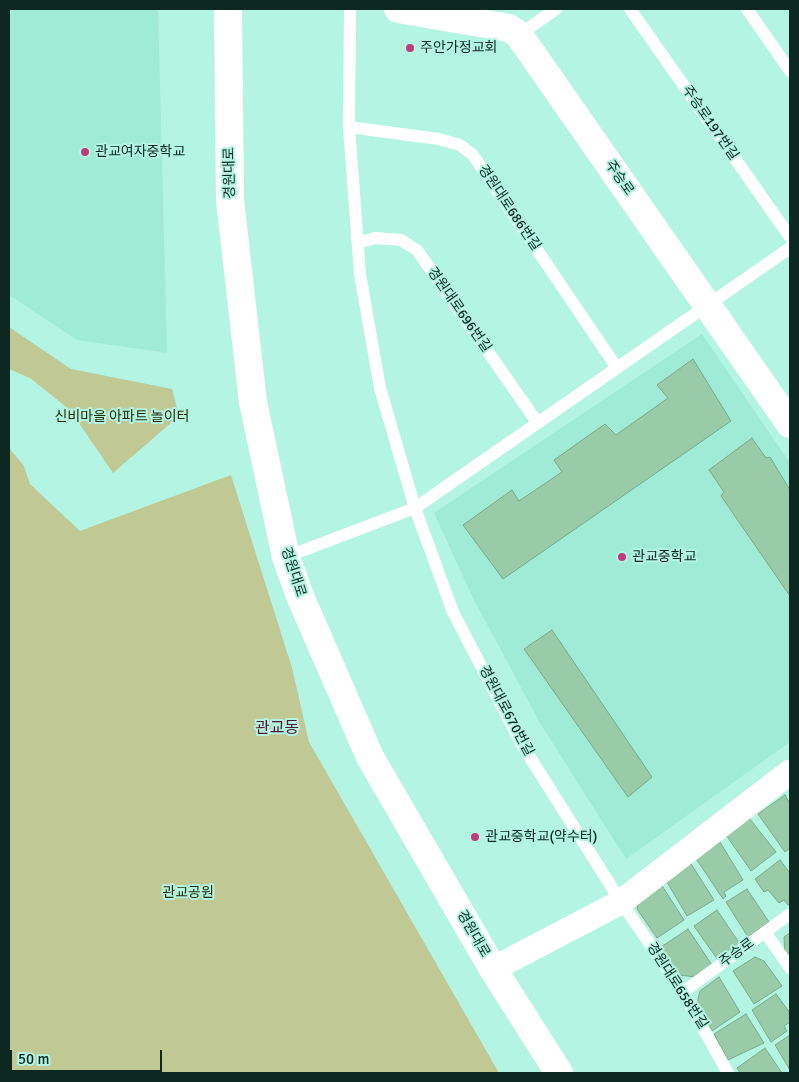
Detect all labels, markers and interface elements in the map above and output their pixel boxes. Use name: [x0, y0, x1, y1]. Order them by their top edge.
place label: 주안가정교회: [420, 40, 497, 56]
marker: 주안가정교회: [404, 42, 416, 54]
street label: 주승로197번길: [678, 83, 742, 163]
place label: 관교여자중학교: [95, 144, 185, 160]
marker: 관교여자중학교: [79, 146, 91, 158]
street label: 경원대로: [221, 147, 239, 199]
street label: 주승로: [601, 157, 637, 199]
street label: 경원대로686번길: [474, 162, 544, 254]
street label: 경원대로696번길: [423, 264, 495, 356]
park label: 신비마을 아파트 놀이터: [55, 409, 189, 425]
street label: 경원대로: [277, 545, 309, 599]
place label: 관교중학교: [632, 549, 696, 565]
marker: 관교중학교: [616, 551, 628, 563]
street label: 경원대로670번길: [475, 663, 537, 759]
district label: 관교동: [255, 719, 299, 739]
place label: 관교중학교(약수터): [485, 829, 597, 845]
marker: 관교중학교(약수터): [469, 831, 481, 843]
park label: 관교공원: [162, 885, 214, 901]
street label: 경원대로: [453, 907, 493, 961]
street label: 주승로: [716, 935, 758, 971]
street label: 경원대로658번길: [643, 940, 711, 1032]
scale bar: [12, 1040, 165, 1072]
text: 50 m: [18, 1050, 49, 1068]

